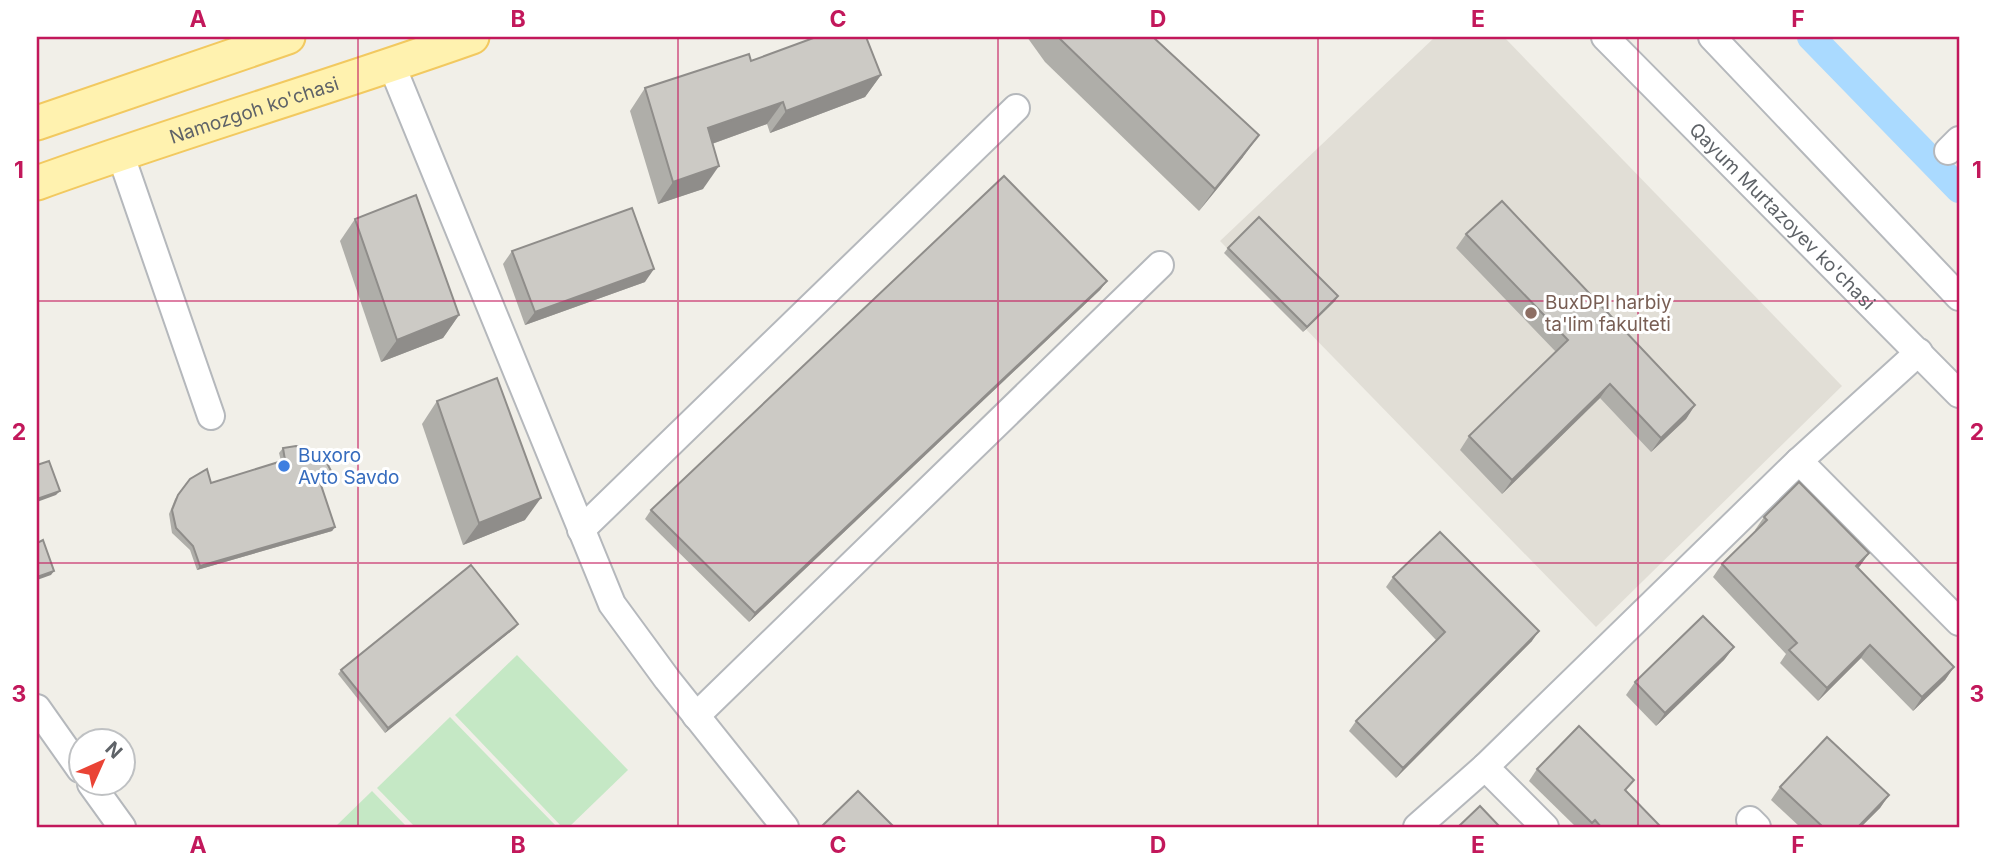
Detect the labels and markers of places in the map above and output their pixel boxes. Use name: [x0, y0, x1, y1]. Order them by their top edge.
place label: BuxDPI harbiy ta'lim fakulteti: [1545, 291, 1672, 336]
marker: BuxDPI harbiy ta'lim fakulteti: [1523, 305, 1539, 321]
place label: Buxoro Avto Savdo: [298, 444, 399, 489]
marker: Buxoro Avto Savdo: [276, 458, 292, 474]

